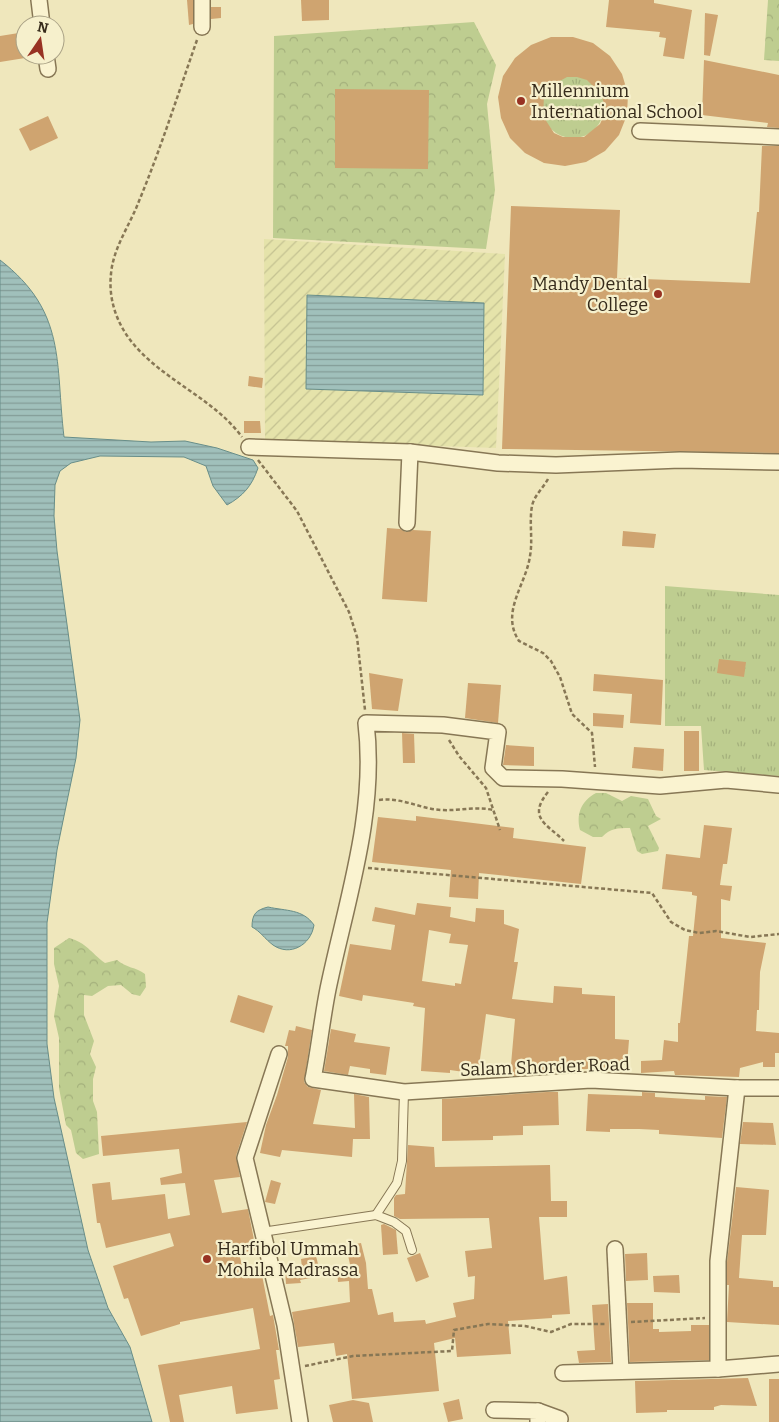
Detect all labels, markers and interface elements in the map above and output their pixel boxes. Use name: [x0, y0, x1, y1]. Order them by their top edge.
north arrow: [15, 15, 65, 65]
text: N: [36, 18, 50, 37]
place label: Millennium International School: [531, 80, 703, 123]
marker: Millennium International School: [515, 95, 527, 107]
place label: Mandy Dental College: [532, 273, 648, 316]
marker: Mandy Dental College: [652, 288, 664, 300]
street label: Salam Shorder Road: [460, 1053, 631, 1081]
place label: Harfibol Ummah Mohila Madrassa: [217, 1238, 359, 1281]
marker: Harfibol Ummah Mohila Madrassa: [201, 1253, 213, 1265]

